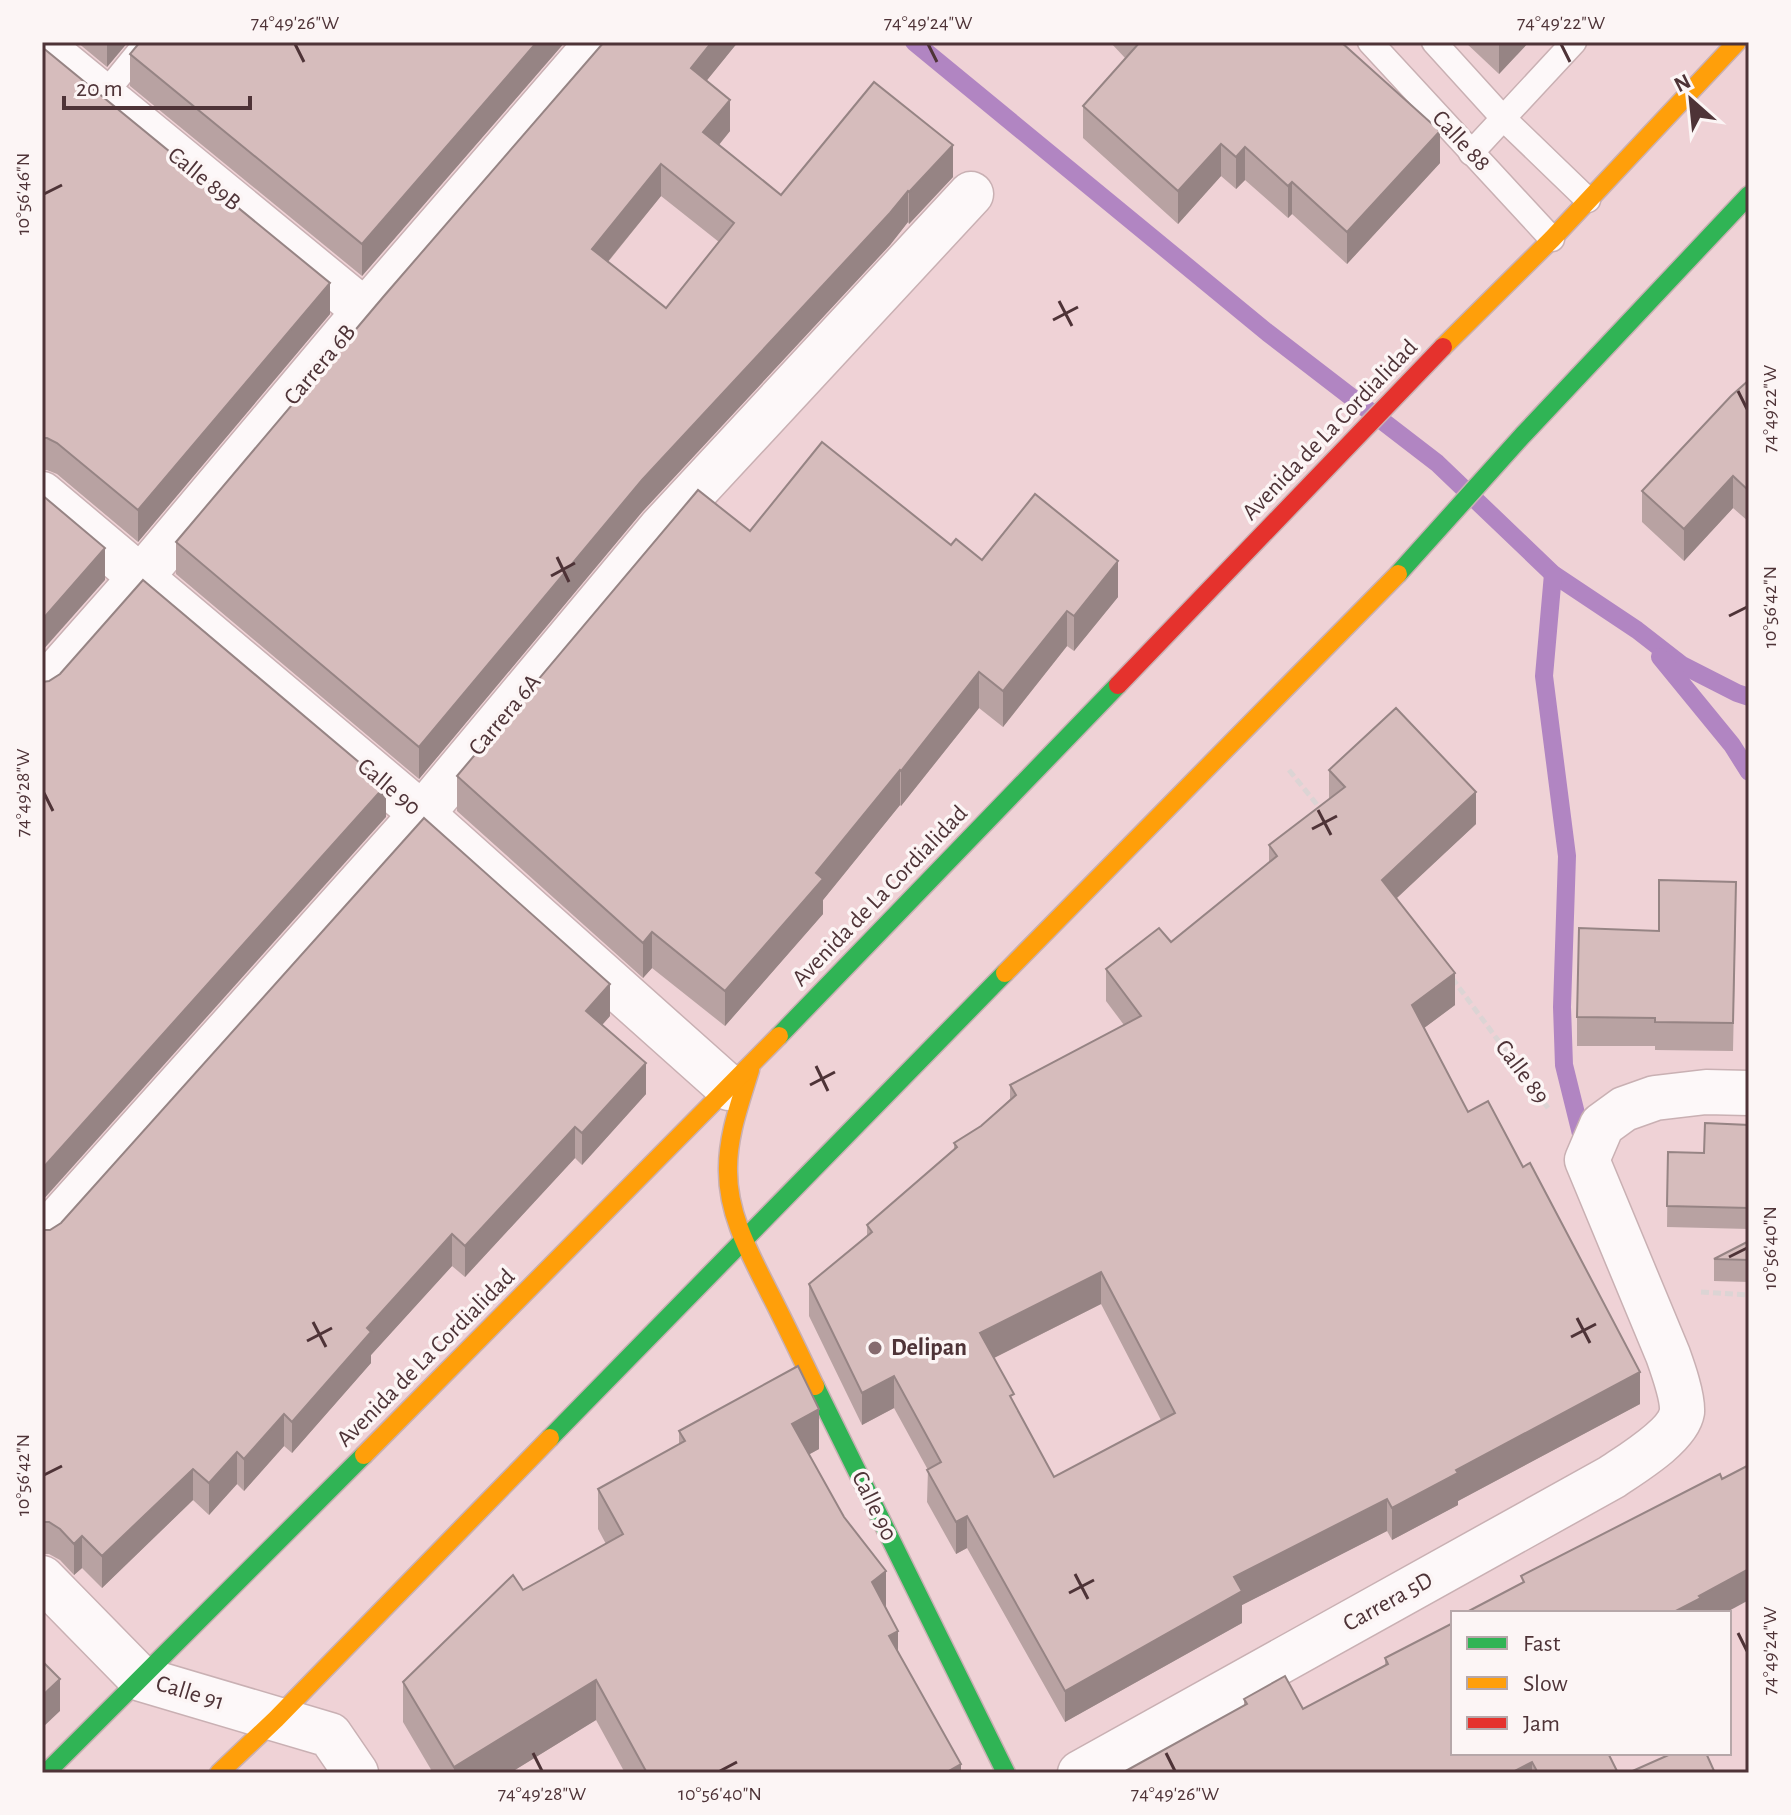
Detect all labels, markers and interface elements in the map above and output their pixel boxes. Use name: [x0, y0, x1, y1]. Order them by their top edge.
text: 74°49'26"W: [251, 13, 339, 33]
text: 74°49'24"W: [884, 13, 972, 33]
text: 74°49'22"W: [1517, 13, 1605, 33]
scale bar: [64, 60, 250, 110]
north arrow: [1651, 60, 1731, 140]
text: N: [1671, 70, 1694, 96]
text: 20 m: [76, 77, 123, 101]
street label: Calle 88: [1427, 106, 1495, 176]
street label: Calle 89B: [163, 143, 245, 215]
text: 10°56'46"N: [13, 153, 33, 235]
street label: Carrera 6B: [280, 320, 360, 410]
street label: Avenida de La Cordialidad: [1238, 335, 1422, 525]
text: 74°49'22"W: [1760, 365, 1780, 453]
text: 10°56'42"N: [1760, 566, 1780, 648]
street label: Carrera 6A: [464, 670, 546, 760]
text: 74°49'28"W: [13, 749, 33, 837]
street label: Calle 90: [353, 754, 425, 820]
street label: Avenida de La Cordialidad: [788, 801, 972, 991]
street label: Calle 89: [1490, 1036, 1554, 1108]
text: 10°56'40"N: [1760, 1206, 1780, 1290]
street label: Avenida de La Cordialidad: [332, 1264, 520, 1452]
place label: Delipan: [891, 1336, 967, 1360]
marker: Delipan: [866, 1339, 884, 1357]
text: 10°56'42"N: [13, 1434, 33, 1516]
street label: Calle 90: [847, 1467, 901, 1545]
street label: Carrera 5D: [1339, 1568, 1437, 1636]
text: 74°49'24"W: [1760, 1607, 1780, 1695]
legend: [1451, 1611, 1731, 1755]
text: Fast: [1523, 1632, 1561, 1656]
street label: Calle 91: [153, 1671, 227, 1715]
text: Slow: [1523, 1672, 1568, 1696]
text: Jam: [1523, 1712, 1560, 1736]
text: 74°49'28"W: [498, 1784, 586, 1804]
text: 10°56'40"N: [678, 1784, 762, 1804]
text: 74°49'26"W: [1131, 1784, 1219, 1804]

